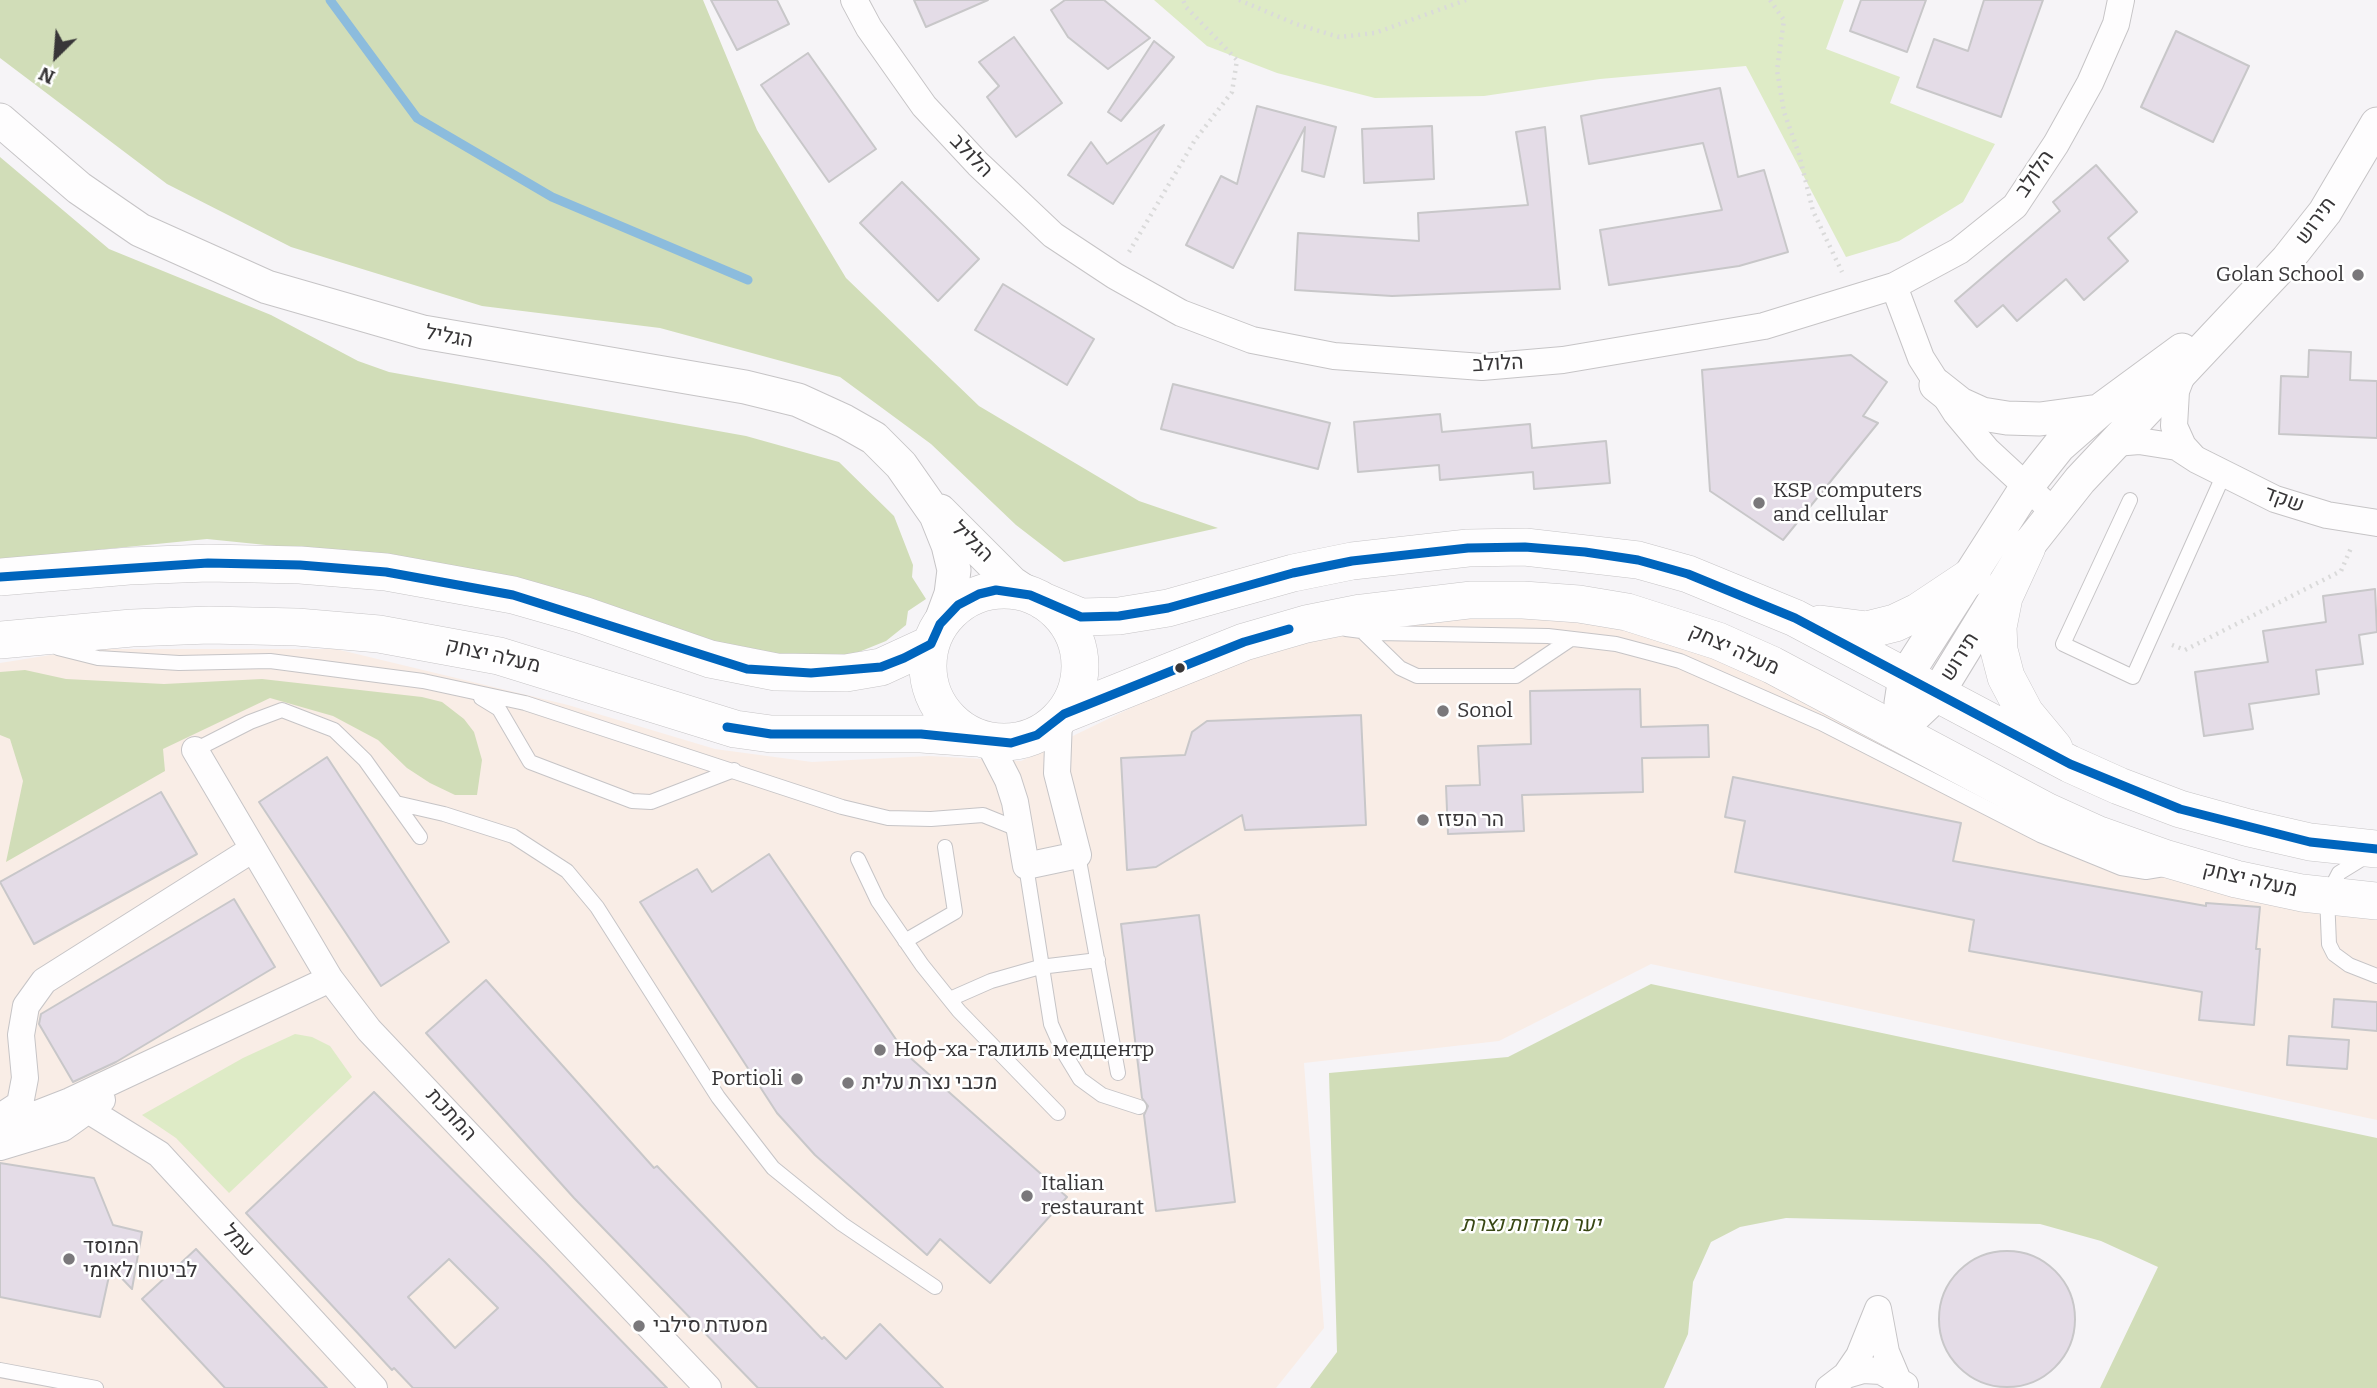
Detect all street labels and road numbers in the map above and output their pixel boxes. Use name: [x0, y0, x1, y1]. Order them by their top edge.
street label: הלולב: [944, 129, 998, 183]
street label: הלולב: [2010, 146, 2060, 202]
street label: תירוש: [2290, 192, 2342, 250]
street label: הגליל: [423, 320, 475, 354]
street label: הלולב: [1472, 350, 1524, 378]
street label: שקד: [2261, 481, 2307, 519]
street label: הגליל: [946, 516, 998, 568]
street label: מעלה יצחק: [1685, 619, 1783, 681]
street label: תירוש: [1935, 628, 1985, 686]
street label: מעלה יצחק: [443, 633, 543, 679]
street label: מעלה יצחק: [2200, 857, 2300, 903]
street label: המתכת: [420, 1083, 482, 1147]
street label: עמל: [216, 1219, 260, 1263]

